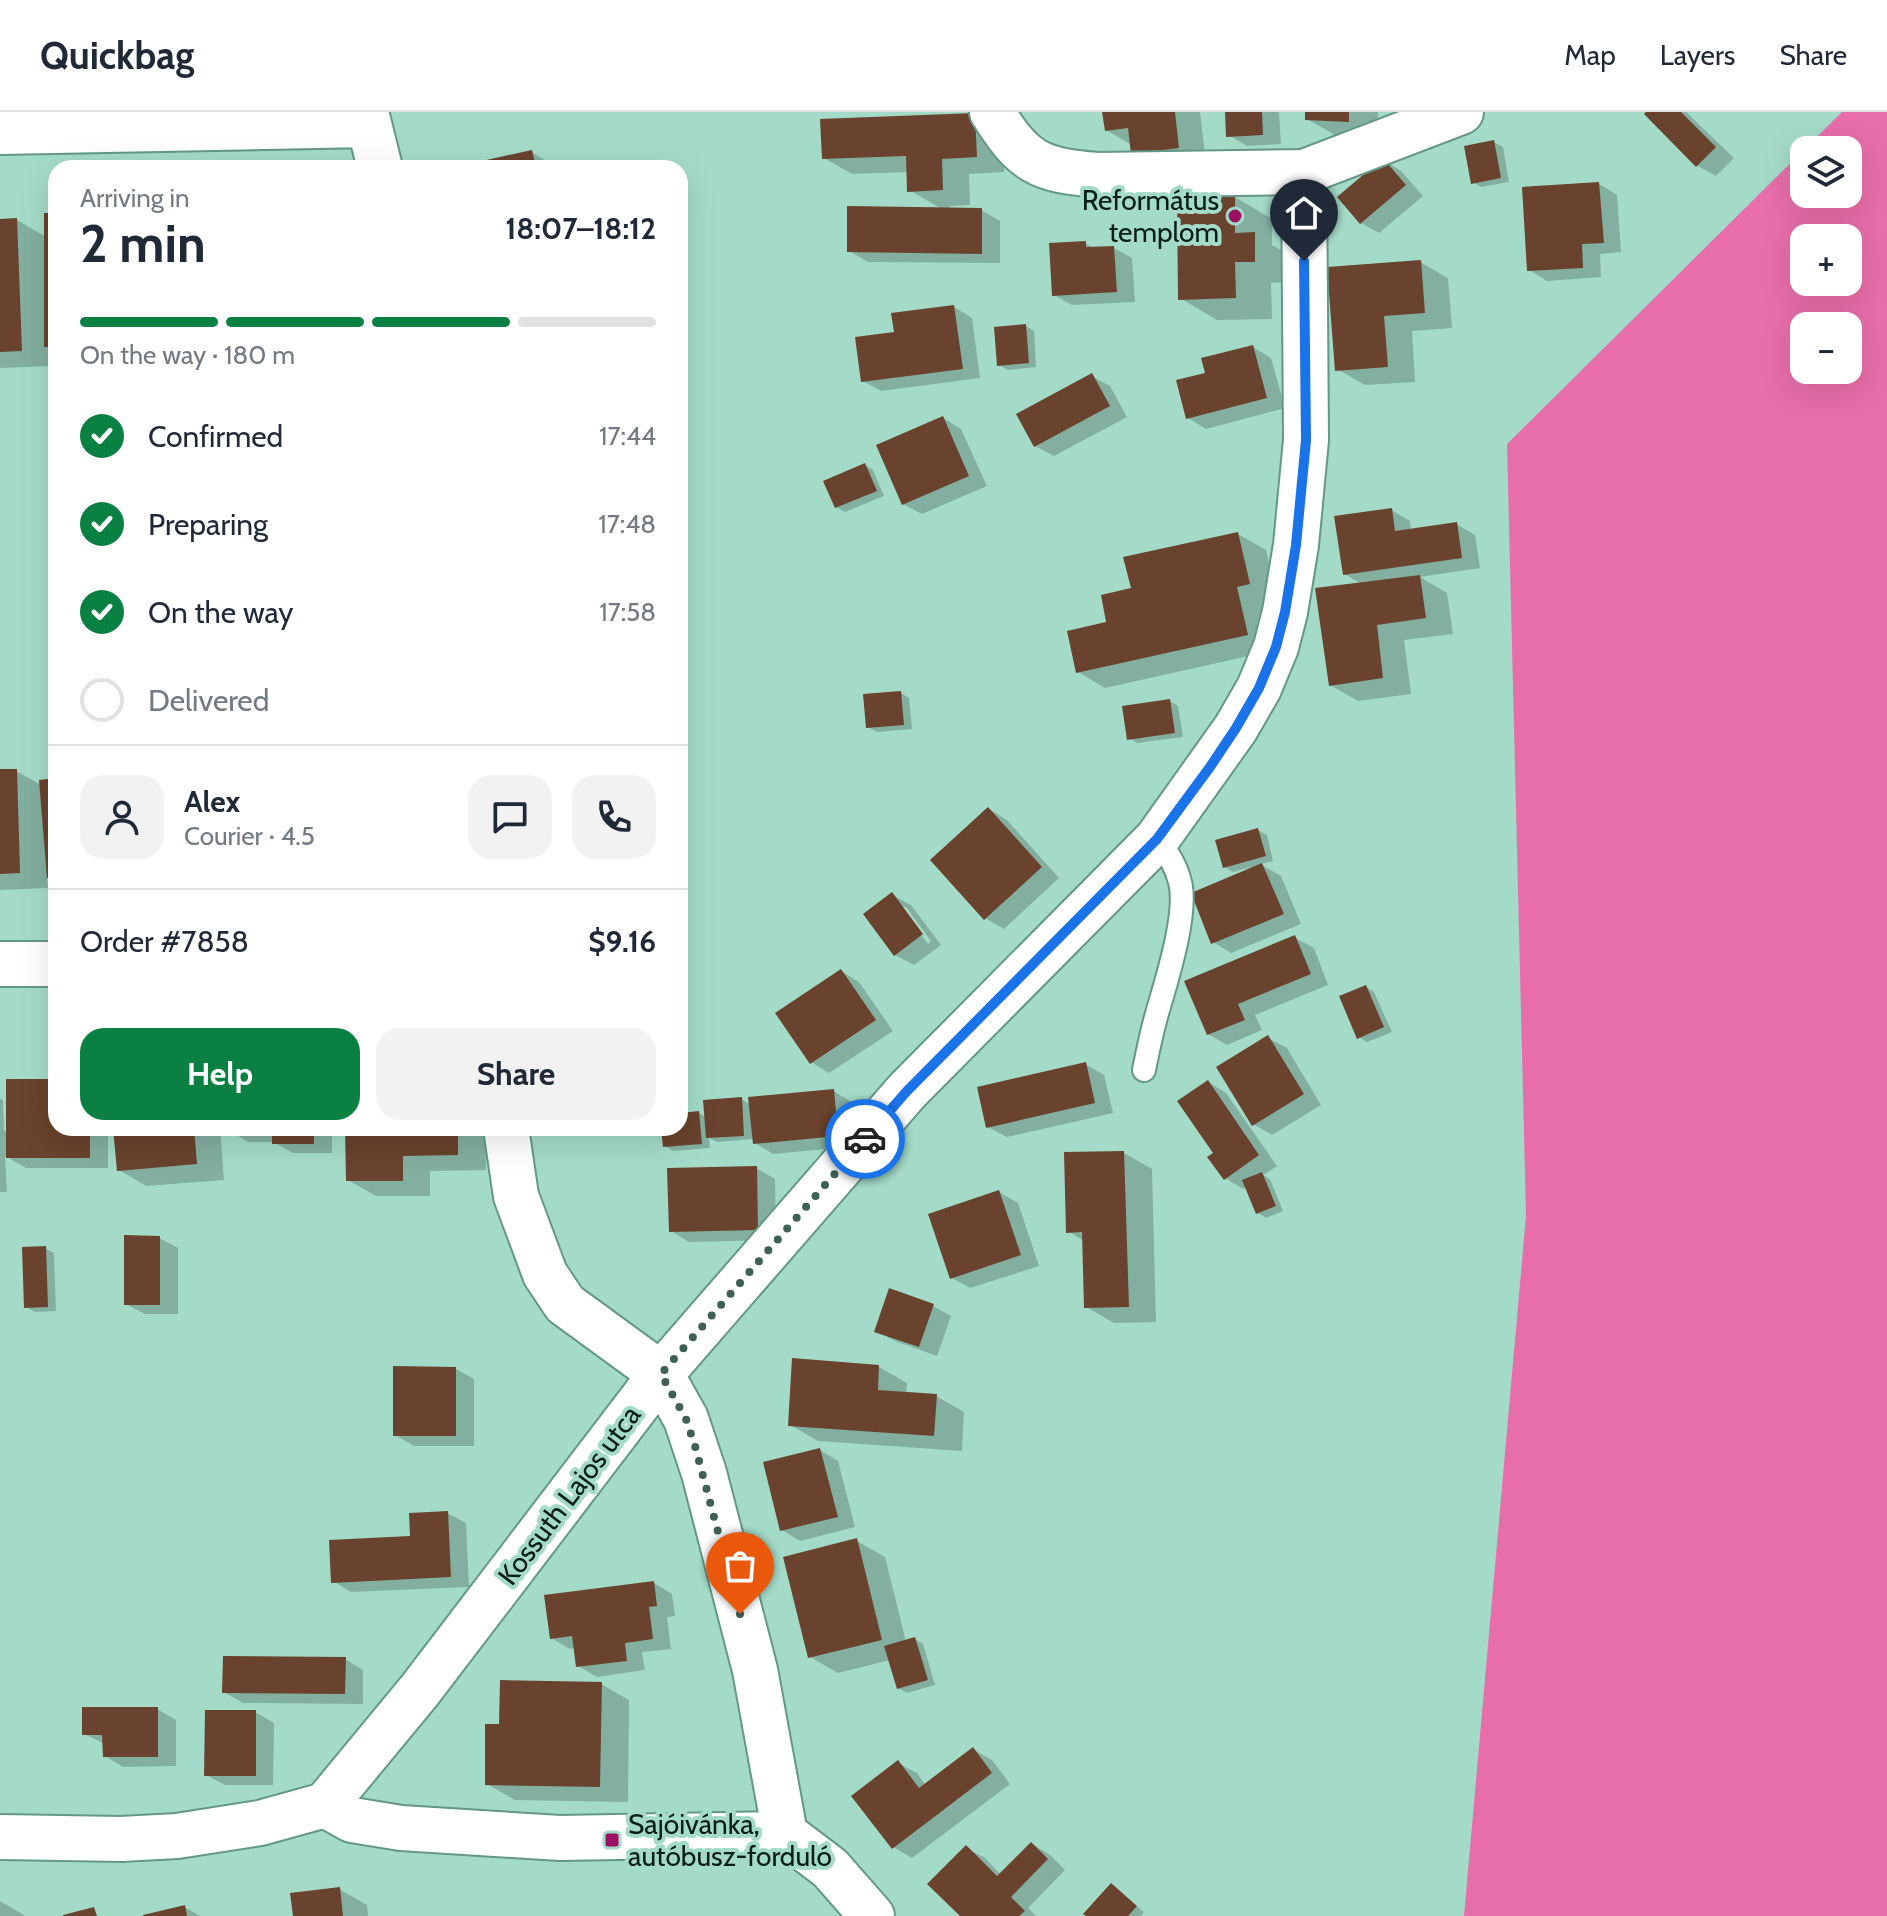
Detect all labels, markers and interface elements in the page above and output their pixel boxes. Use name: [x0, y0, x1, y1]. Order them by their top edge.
text: Quickbag: [40, 32, 194, 79]
text: Map: [1564, 38, 1616, 72]
text: Layers: [1660, 38, 1735, 72]
text: Share: [1779, 38, 1847, 72]
map controls: [1790, 136, 1862, 384]
button: layers: [1790, 136, 1862, 208]
pin: [1270, 179, 1338, 261]
text: Arriving in: [80, 182, 190, 214]
place label: Református templom: [1082, 183, 1219, 249]
icon: home: [1282, 191, 1326, 235]
marker: Református templom: [1226, 207, 1244, 225]
text: 18:07–18:12: [505, 210, 656, 247]
text: 2 min: [80, 212, 206, 275]
button: +: [1790, 224, 1862, 296]
button: −: [1790, 312, 1862, 384]
text: On the way · 180 m: [80, 339, 295, 371]
icon: check: [80, 414, 124, 458]
text: Confirmed: [148, 418, 283, 455]
text: 17:44: [599, 420, 656, 452]
icon: check: [80, 502, 124, 546]
text: Preparing: [148, 506, 268, 543]
text: 17:48: [598, 508, 656, 540]
icon: check: [80, 590, 124, 634]
text: On the way: [148, 594, 293, 631]
text: 17:58: [599, 596, 656, 628]
text: Delivered: [148, 682, 269, 719]
button: person: [80, 775, 164, 859]
button: chat: [468, 775, 552, 859]
button: phone: [572, 775, 656, 859]
text: Alex: [184, 783, 240, 820]
text: Courier · 4.5: [184, 820, 315, 852]
text: Order #7858: [80, 923, 249, 960]
text: $9.16: [588, 923, 656, 960]
button: Help: [80, 1028, 360, 1120]
button: Share: [376, 1028, 656, 1120]
courier: [825, 1099, 905, 1179]
icon: car: [843, 1117, 887, 1161]
street label: Kossuth Lajos utca: [490, 1398, 648, 1591]
pin: [706, 1532, 774, 1614]
icon: bag: [718, 1544, 762, 1588]
place label: Sajóivánka, autóbusz-forduló: [628, 1807, 832, 1873]
marker: Sajóivánka, autóbusz-forduló: [603, 1831, 621, 1849]

